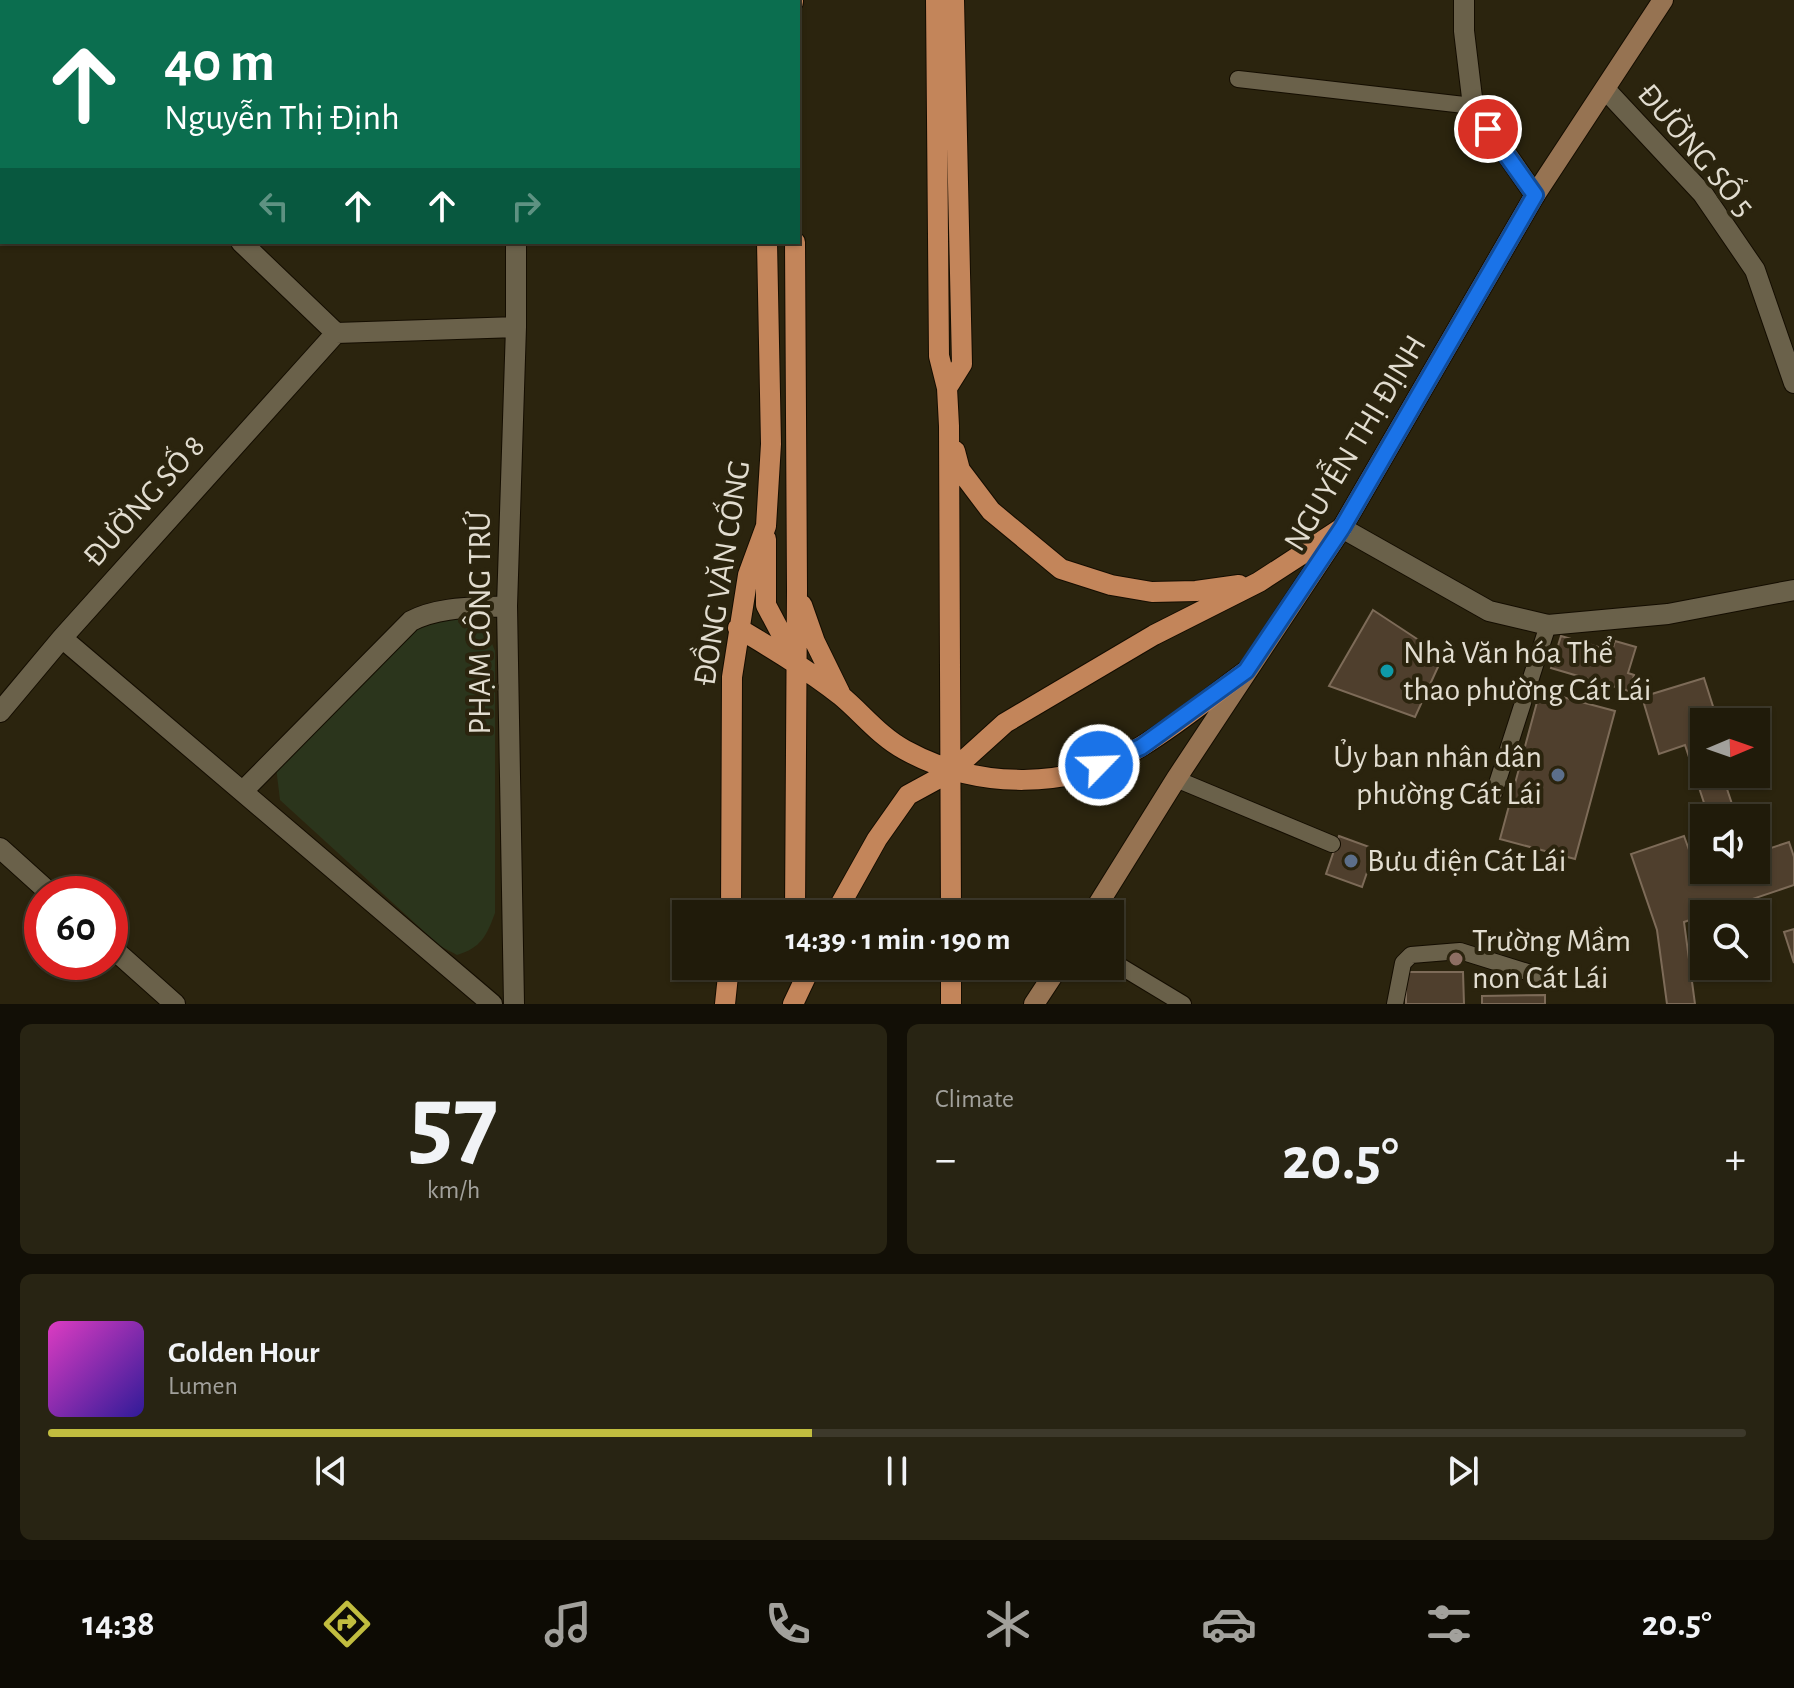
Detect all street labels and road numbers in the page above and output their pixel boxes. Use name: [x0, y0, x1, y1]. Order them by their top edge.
street label: ĐƯỜNG SỐ 5: [1631, 74, 1764, 223]
street label: NGUYỄN THỊ ĐỊNH: [1273, 327, 1432, 556]
street label: ĐƯỜNG SỐ 8: [73, 426, 211, 573]
street label: ĐỒNG VĂN CỐNG: [683, 457, 756, 688]
street label: PHẠM CÔNG TRỨ: [462, 511, 496, 735]

